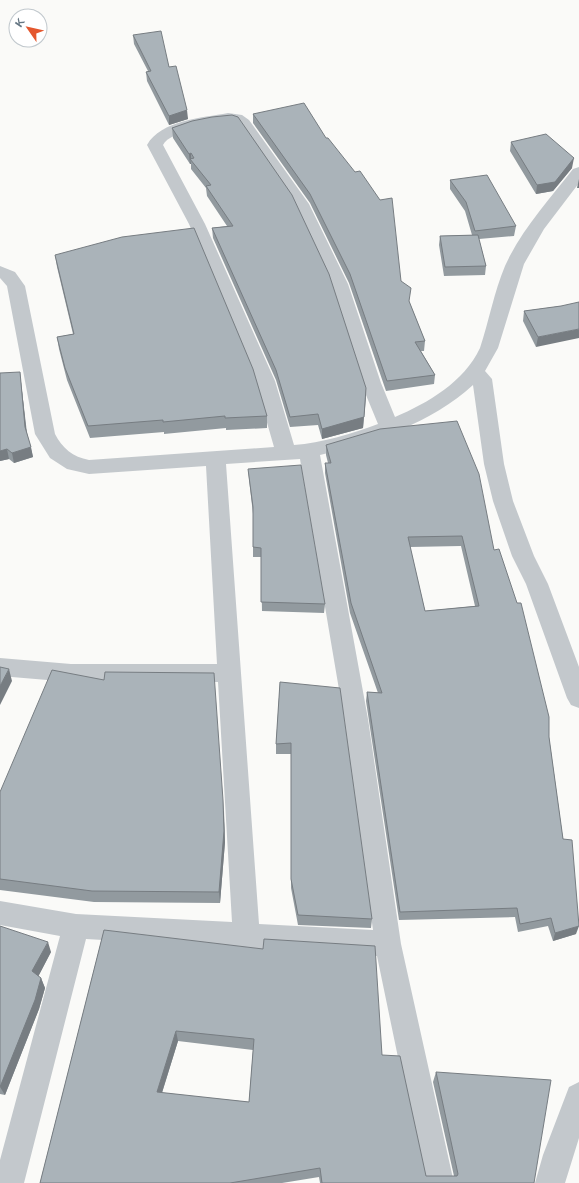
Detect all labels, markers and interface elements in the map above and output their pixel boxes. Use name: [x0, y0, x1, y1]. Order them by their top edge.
north arrow: [8, 8, 48, 48]
text: K: [13, 16, 27, 29]

